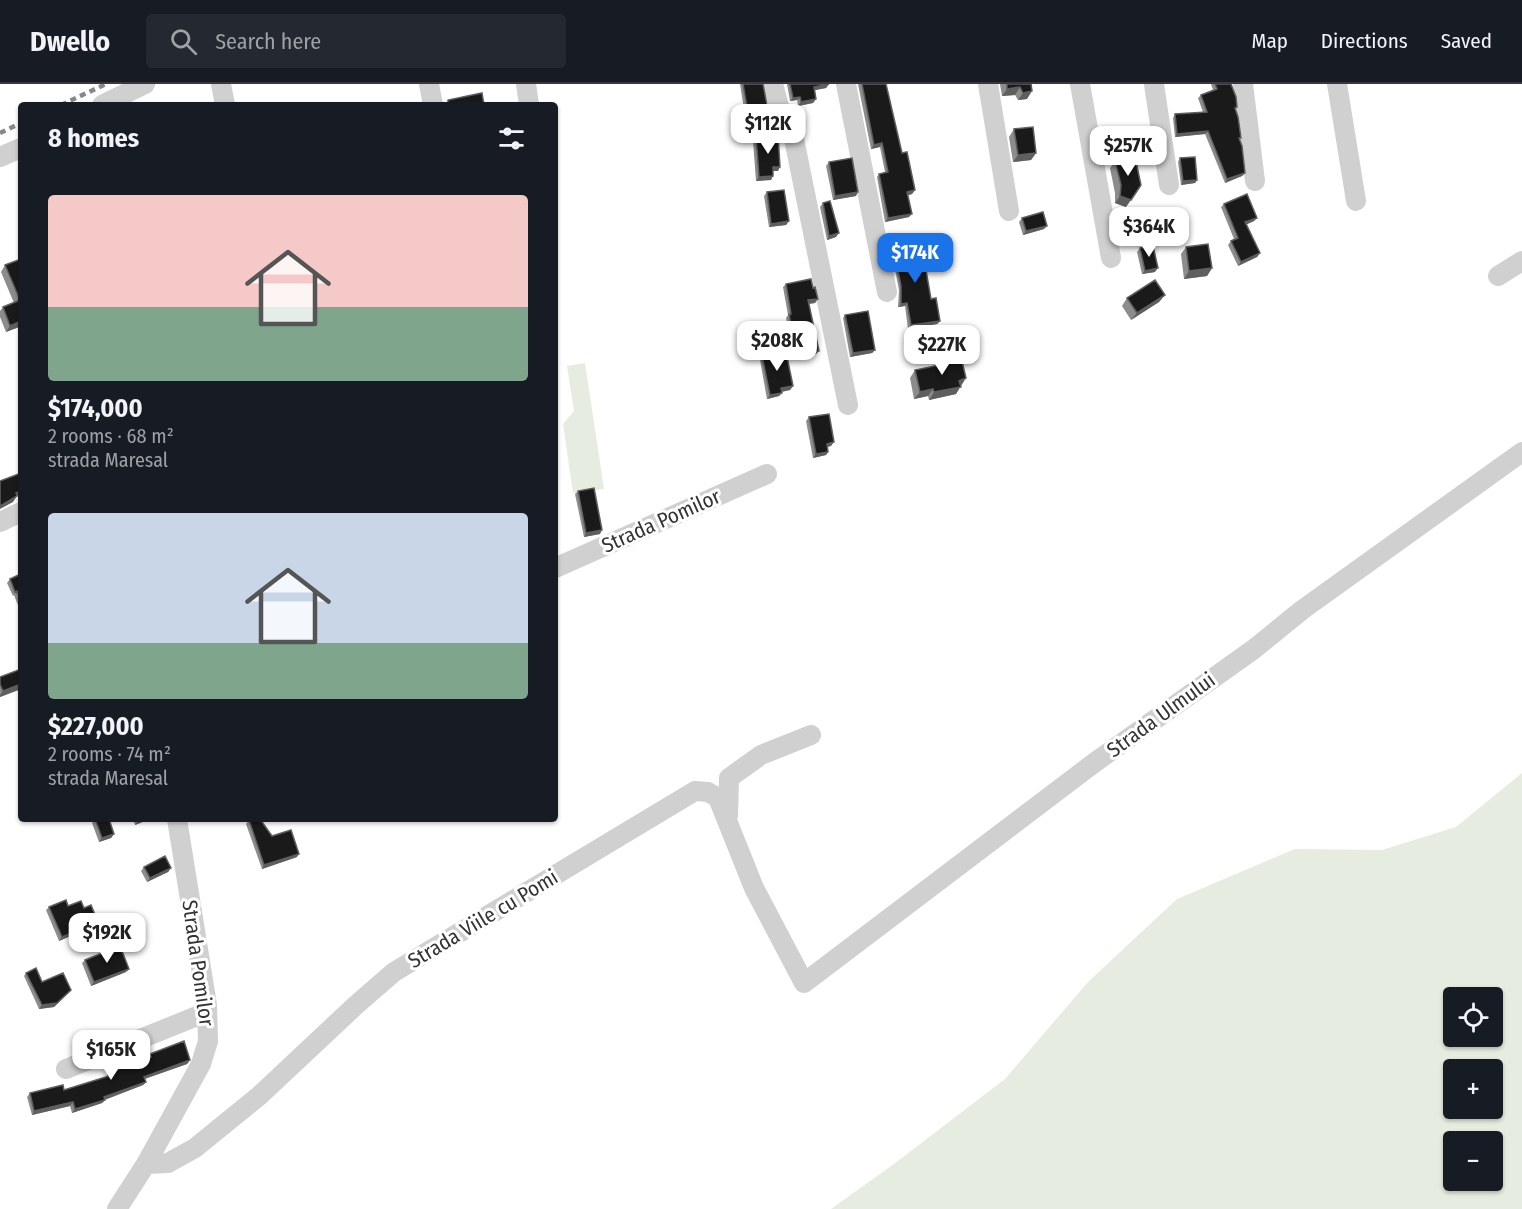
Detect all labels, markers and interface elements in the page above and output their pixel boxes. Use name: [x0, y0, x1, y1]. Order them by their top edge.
search box: [146, 14, 566, 68]
text: Dwello: [30, 25, 110, 58]
icon: search: [167, 25, 200, 58]
text: Search here: [215, 28, 321, 55]
text: Map: [1251, 28, 1288, 54]
text: Directions: [1321, 28, 1408, 54]
text: Saved: [1441, 28, 1492, 54]
pin: $112K: [726, 104, 810, 155]
text: $112K: [745, 111, 791, 135]
icon: filters: [495, 122, 528, 155]
text: 8 homes: [48, 123, 139, 154]
pin: $257K: [1086, 126, 1170, 177]
text: $257K: [1104, 133, 1152, 157]
pin: $364K: [1107, 207, 1191, 258]
text: $364K: [1123, 214, 1175, 238]
pin: $174K: [873, 233, 957, 284]
icon: home: [234, 234, 342, 342]
text: $174K: [891, 240, 939, 264]
pin: $208K: [735, 321, 819, 372]
pin: $227K: [900, 325, 984, 376]
text: $208K: [751, 328, 803, 352]
text: $227K: [918, 332, 966, 356]
text: $174,000: [48, 393, 143, 424]
text: 2 rooms · 68 m²: [48, 424, 174, 448]
text: strada Maresal: [48, 448, 168, 472]
street label: Strada Pomilor: [598, 483, 725, 559]
icon: home: [234, 552, 342, 660]
street label: Strada Ulmului: [1102, 667, 1220, 763]
text: $227,000: [48, 711, 144, 742]
text: 2 rooms · 74 m²: [48, 742, 171, 766]
text: strada Maresal: [48, 766, 168, 790]
street label: Strada Viile cu Pomi: [403, 864, 563, 974]
street label: Strada Pomilor: [176, 898, 220, 1029]
pin: $192K: [65, 913, 149, 964]
text: $192K: [83, 920, 131, 944]
map controls: [1443, 987, 1503, 1191]
button: locate: [1443, 987, 1503, 1047]
pin: $165K: [69, 1030, 153, 1081]
text: $165K: [86, 1037, 136, 1061]
button: +: [1443, 1059, 1503, 1119]
button: −: [1443, 1131, 1503, 1191]

